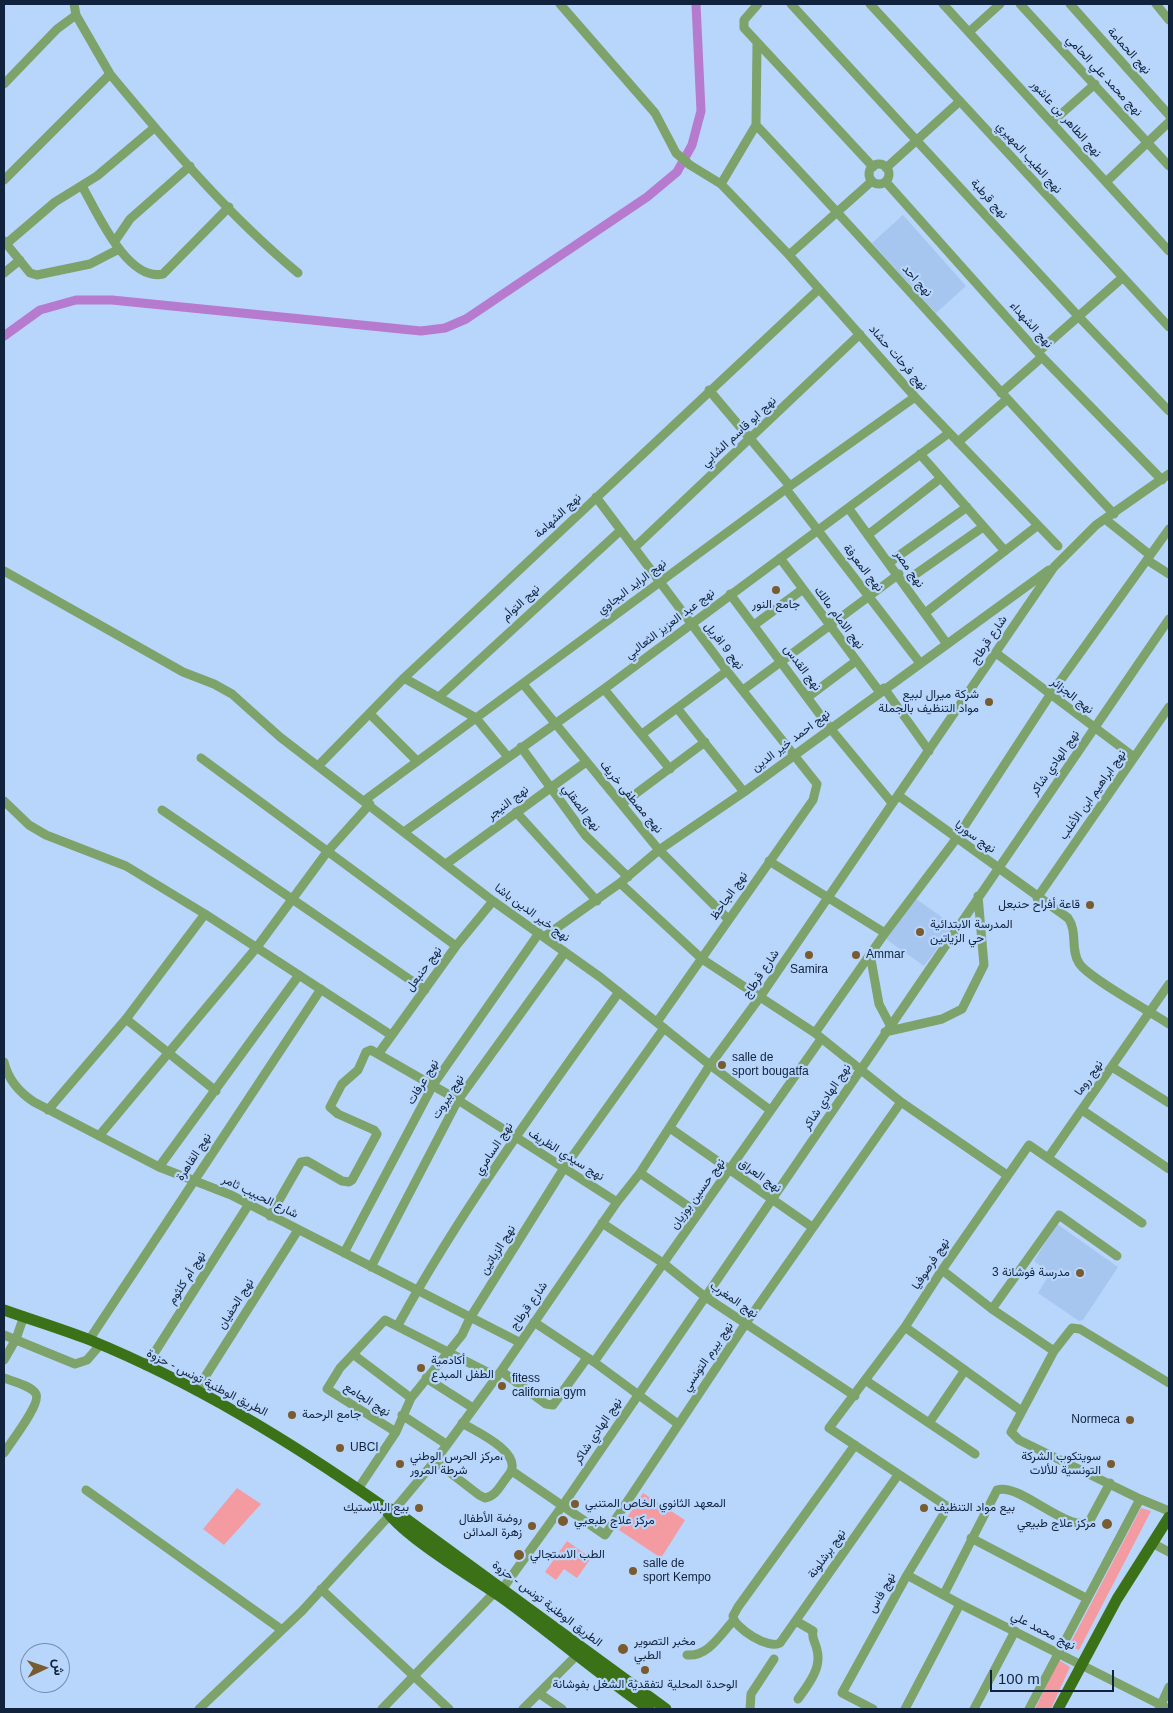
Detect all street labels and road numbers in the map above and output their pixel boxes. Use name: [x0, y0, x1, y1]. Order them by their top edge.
street label: نهج الحمامة: [1104, 25, 1154, 77]
street label: نهج محمد علي الحامي: [1063, 33, 1145, 119]
street label: نهج الطاهر بن عاشور: [1028, 78, 1104, 160]
street label: نهج الطيب المهيري: [993, 119, 1065, 197]
street label: نهج قرطبة: [967, 176, 1011, 222]
street label: نهج احد: [899, 262, 935, 300]
street label: نهج الشهداء: [1006, 299, 1056, 351]
street label: نهج فرحات حشاد: [866, 322, 930, 394]
street label: نهج ابو قاسم الشابي: [699, 394, 779, 470]
street label: نهج الشهامة: [531, 491, 585, 541]
street label: نهج المعرفة: [840, 542, 886, 594]
street label: نهج مصر: [891, 548, 927, 590]
street label: نهج الرايد البجاوي: [595, 556, 669, 618]
street label: نهج التوأم: [499, 582, 543, 624]
street label: نهج الامام مالك: [811, 584, 867, 652]
street label: نهج عبد العزيز الثعالبي: [623, 586, 717, 662]
street label: شارع قرطاج: [967, 613, 1011, 667]
street label: نهج 9 افريل: [701, 619, 747, 673]
street label: نهج القدس: [780, 642, 824, 694]
street label: نهج الجزائر: [1048, 675, 1096, 717]
street label: نهج احمد خير الدين: [749, 707, 833, 775]
street label: نهج الهادي شاكر: [1027, 728, 1083, 798]
street label: نهج ابراهيم ابن الأغلب: [1057, 747, 1129, 843]
street label: نهج مصطفى خريف: [596, 758, 666, 836]
street label: نهج الصقلي: [559, 782, 603, 834]
street label: نهج النيجر: [484, 783, 532, 823]
street label: نهج سوريا: [952, 818, 998, 856]
street label: نهج الجاحظ: [707, 869, 751, 923]
street label: نهج خير الدين باشا: [491, 881, 573, 945]
street label: نهج حنبعل: [403, 944, 445, 994]
street label: شارع قرطاج: [739, 947, 783, 1001]
street label: نهج عرفات: [404, 1057, 442, 1107]
street label: نهج روما: [1072, 1058, 1106, 1098]
street label: نهج الهادي شاكر: [800, 1061, 854, 1133]
street label: نهج بيروت: [429, 1072, 467, 1122]
street label: نهج السامري: [472, 1120, 516, 1178]
street label: نهج سيدي الظريف: [525, 1126, 607, 1184]
street label: نهج القاهرة: [173, 1130, 215, 1184]
street label: نهج حسين بوزيان: [668, 1156, 728, 1232]
street label: نهج العراق: [736, 1156, 784, 1196]
street label: شارع الحبيب ثامر: [220, 1172, 300, 1222]
street label: نهج الزياتين: [477, 1223, 519, 1277]
street label: نهج فرصوفيا: [909, 1236, 953, 1292]
street label: نهج أم كلثوم: [165, 1249, 209, 1307]
street label: نهج الحفيان: [215, 1276, 257, 1332]
street label: شارع قرطاج: [507, 1279, 551, 1333]
street label: نهج المغرب: [707, 1279, 761, 1321]
street label: نهج بيرم التونسي: [679, 1320, 737, 1394]
street label: الطريق الوطنية تونس - حزوة: [144, 1346, 270, 1420]
street label: نهج الجامع: [341, 1380, 393, 1420]
street label: نهج الهادي شاكر: [571, 1395, 625, 1467]
street label: نهج برشلونة: [805, 1527, 849, 1581]
street label: الطريق الوطنية تونس - حزوة: [489, 1558, 605, 1650]
street label: نهج فاس: [865, 1570, 899, 1616]
street label: نهج محمد علي: [1009, 1609, 1077, 1653]

